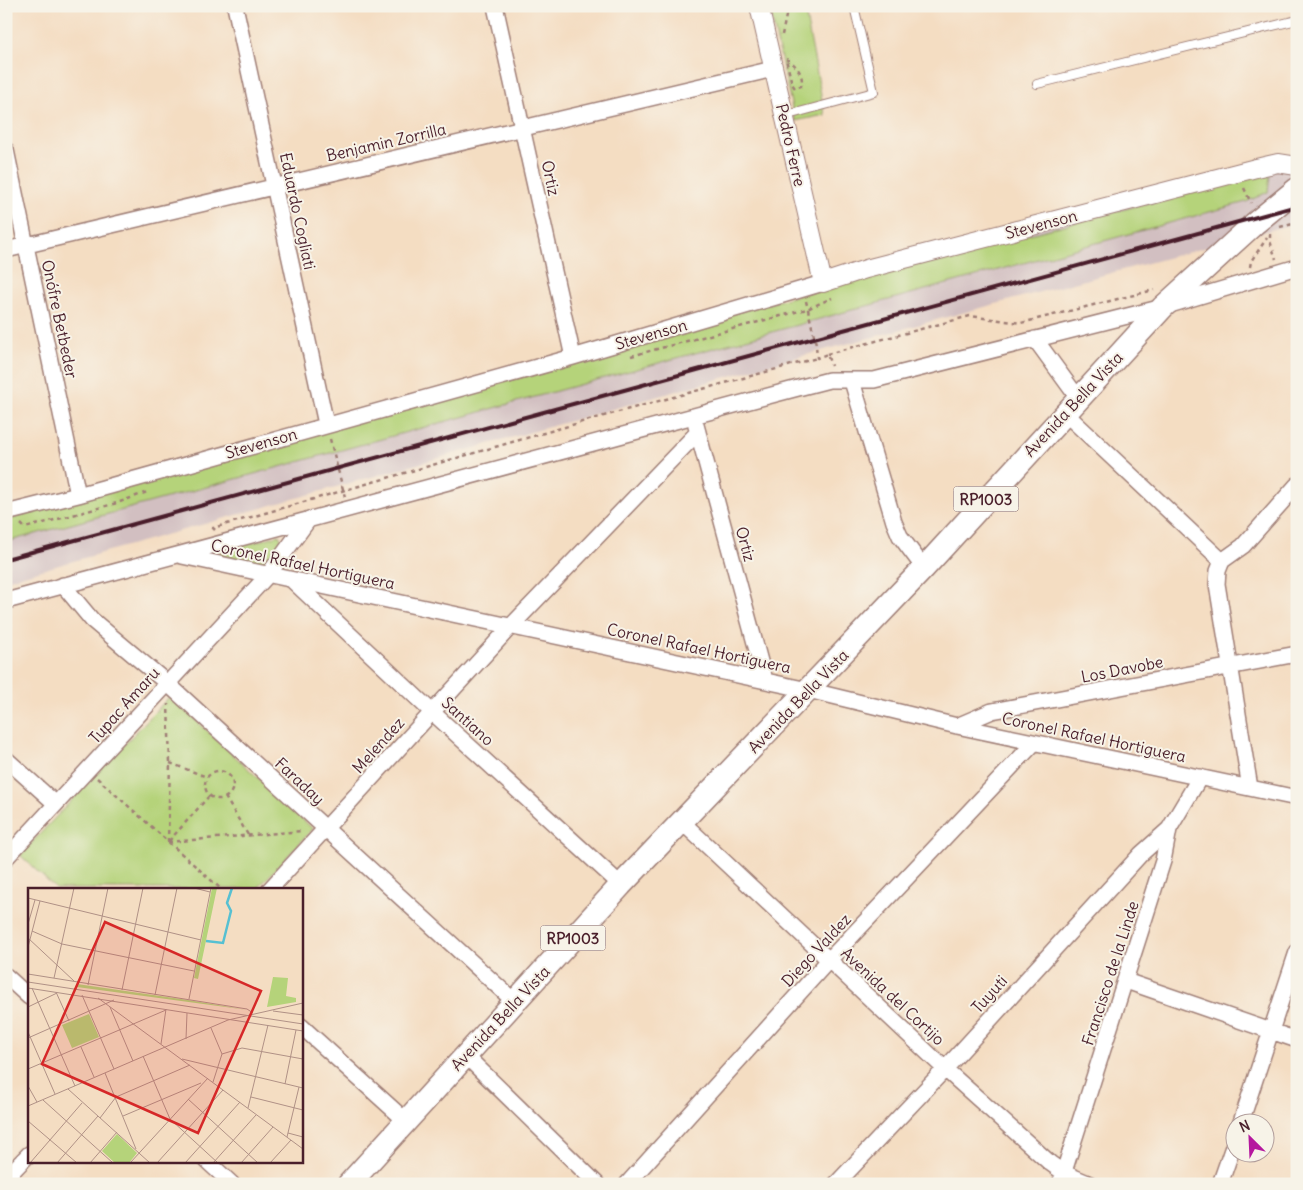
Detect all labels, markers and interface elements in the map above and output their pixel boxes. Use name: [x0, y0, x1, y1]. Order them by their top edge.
street label: Pedro Ferre: [772, 102, 810, 188]
street label: Benjamin Zorrilla: [324, 118, 448, 166]
street label: Eduardo Cogliati: [276, 151, 320, 271]
street label: Ortiz: [538, 159, 565, 198]
street label: Stevenson: [1003, 205, 1079, 243]
street label: Onófre Betbeder: [38, 258, 82, 381]
street label: Stevenson: [613, 314, 689, 354]
street label: Avenida Bella Vista: [1019, 347, 1127, 461]
street label: Stevenson: [223, 423, 299, 463]
road number: RP1003: [954, 486, 1018, 512]
street label: Ortiz: [732, 524, 760, 564]
street label: Coronel Rafael Hortiguera: [209, 535, 397, 593]
street label: Coronel Rafael Hortiguera: [605, 619, 793, 677]
street label: Avenida Bella Vista: [743, 645, 853, 757]
street label: Los Davobe: [1079, 651, 1165, 687]
street label: Tupac Amaru: [84, 663, 164, 747]
street label: Santiano: [438, 692, 498, 750]
street label: Coronel Rafael Hortiguera: [1000, 708, 1188, 766]
street label: Melendez: [348, 713, 409, 777]
street label: Faraday: [271, 753, 329, 809]
inset map: [28, 888, 302, 1162]
street label: Francisco de la Linde: [1077, 898, 1143, 1048]
street label: Diego Valdez: [777, 909, 855, 991]
road number: RP1003: [540, 926, 606, 950]
street label: Avenida del Cortijo: [837, 943, 949, 1049]
street label: Avenida Bella Vista: [446, 961, 554, 1075]
street label: Tuyuti: [967, 971, 1011, 1017]
north arrow: [1226, 1112, 1276, 1162]
text: N: [1237, 1116, 1253, 1136]

